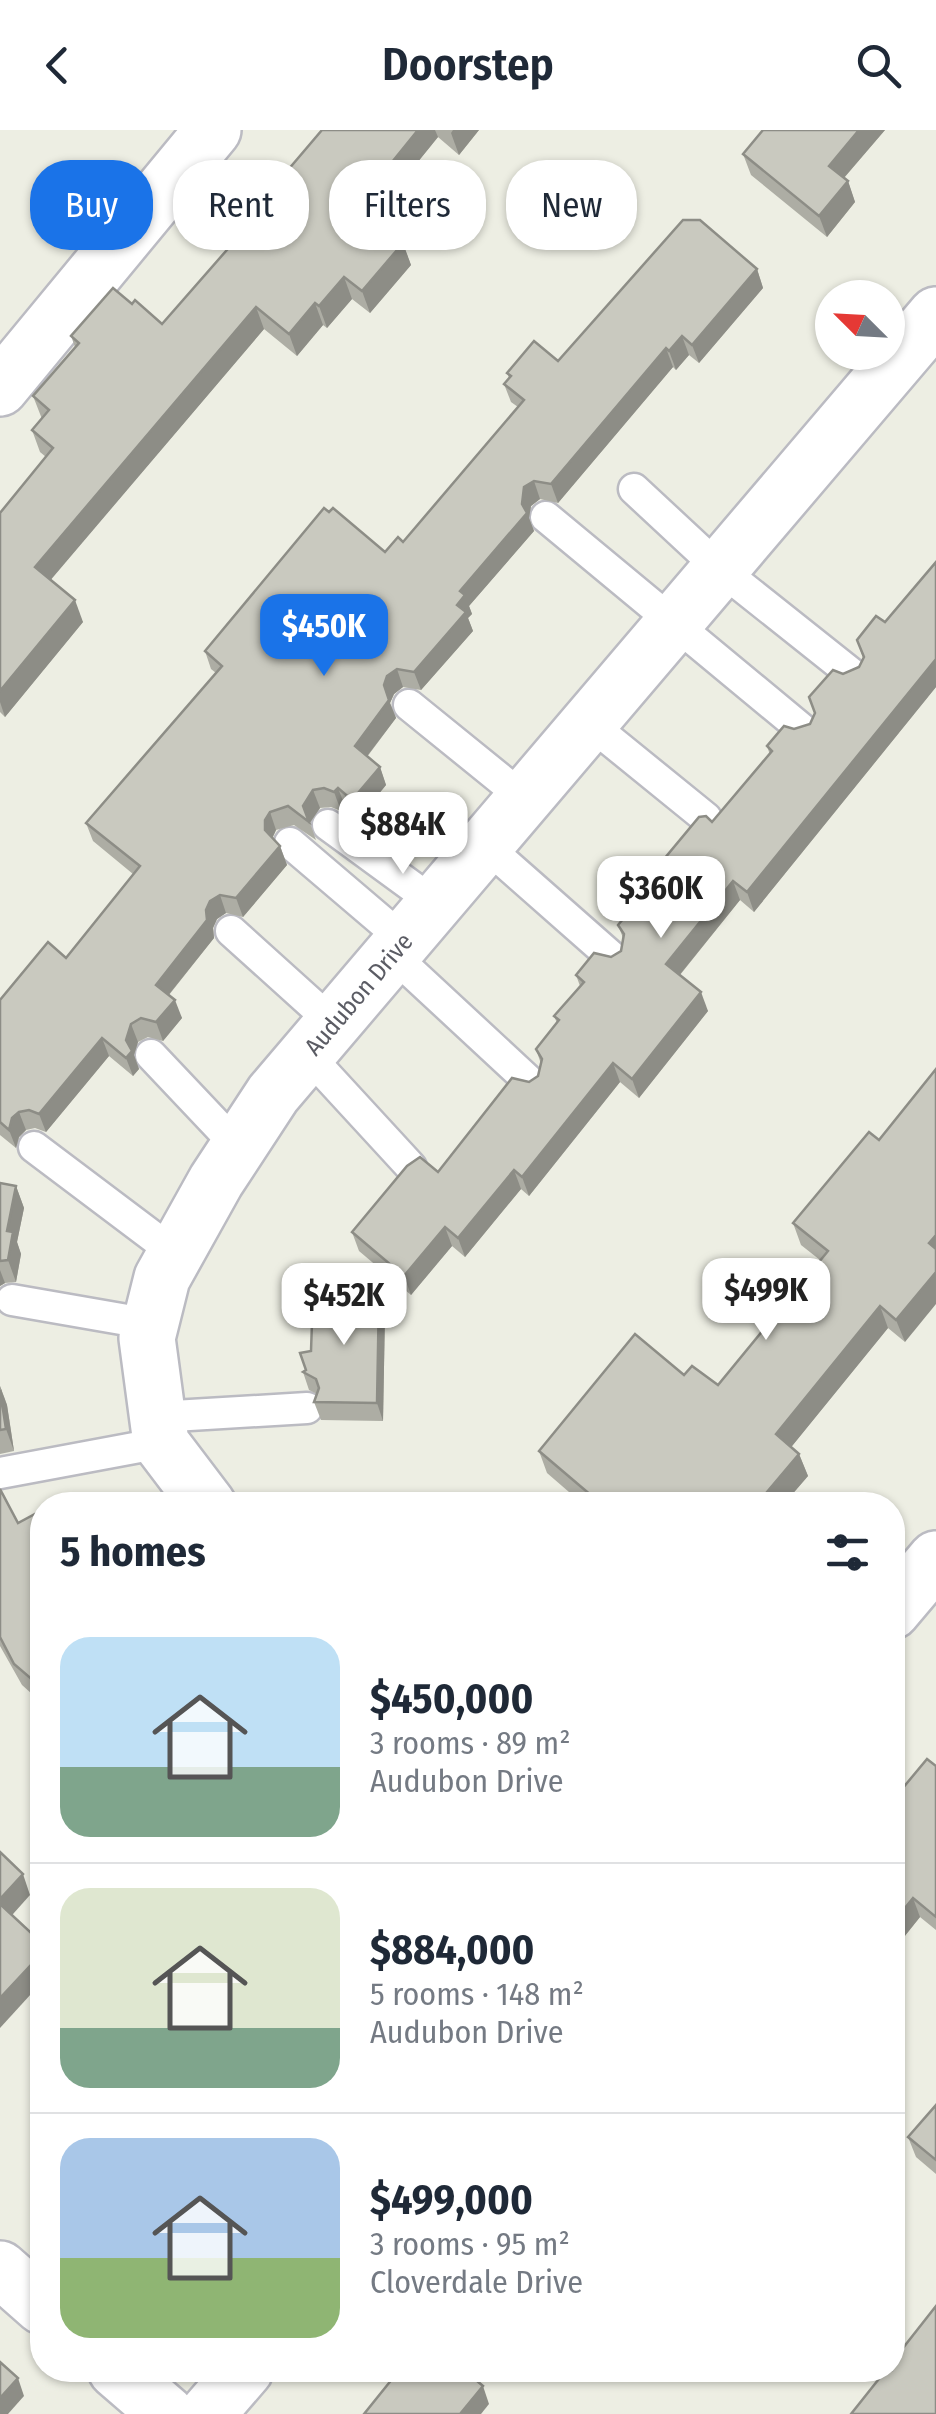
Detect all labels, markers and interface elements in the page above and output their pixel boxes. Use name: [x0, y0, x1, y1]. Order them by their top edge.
icon: back: [30, 38, 85, 93]
text: Doorstep: [382, 38, 554, 92]
icon: search: [851, 38, 906, 93]
chip: Buy: [30, 160, 153, 250]
chip: Rent: [173, 160, 309, 250]
chip: Filters: [329, 160, 486, 250]
chip: New: [506, 160, 637, 250]
north arrow: [815, 280, 905, 370]
map controls: [815, 280, 905, 370]
pin: $450K: [254, 594, 394, 679]
text: $450K: [282, 607, 366, 645]
pin: $884K: [333, 792, 473, 877]
text: $884K: [361, 805, 445, 843]
pin: $360K: [591, 856, 731, 941]
text: $360K: [619, 869, 703, 907]
street label: Audubon Drive: [298, 927, 419, 1062]
pin: $499K: [696, 1258, 836, 1343]
pin: $452K: [274, 1263, 414, 1348]
text: $499K: [724, 1271, 808, 1309]
text: $452K: [304, 1276, 384, 1314]
icon: filters: [820, 1525, 875, 1580]
text: 5 homes: [60, 1527, 206, 1577]
text: $450,000: [370, 1674, 533, 1724]
icon: home: [140, 1677, 260, 1797]
text: 3 rooms · 89 m²: [370, 1724, 571, 1762]
text: Audubon Drive: [370, 1762, 563, 1800]
text: $884,000: [370, 1925, 535, 1975]
icon: home: [140, 1928, 260, 2048]
text: 5 rooms · 148 m²: [370, 1975, 584, 2013]
text: Audubon Drive: [370, 2013, 563, 2051]
text: $499,000: [370, 2175, 533, 2225]
icon: home: [140, 2178, 260, 2298]
text: 3 rooms · 95 m²: [370, 2225, 570, 2263]
text: Cloverdale Drive: [370, 2263, 583, 2301]

